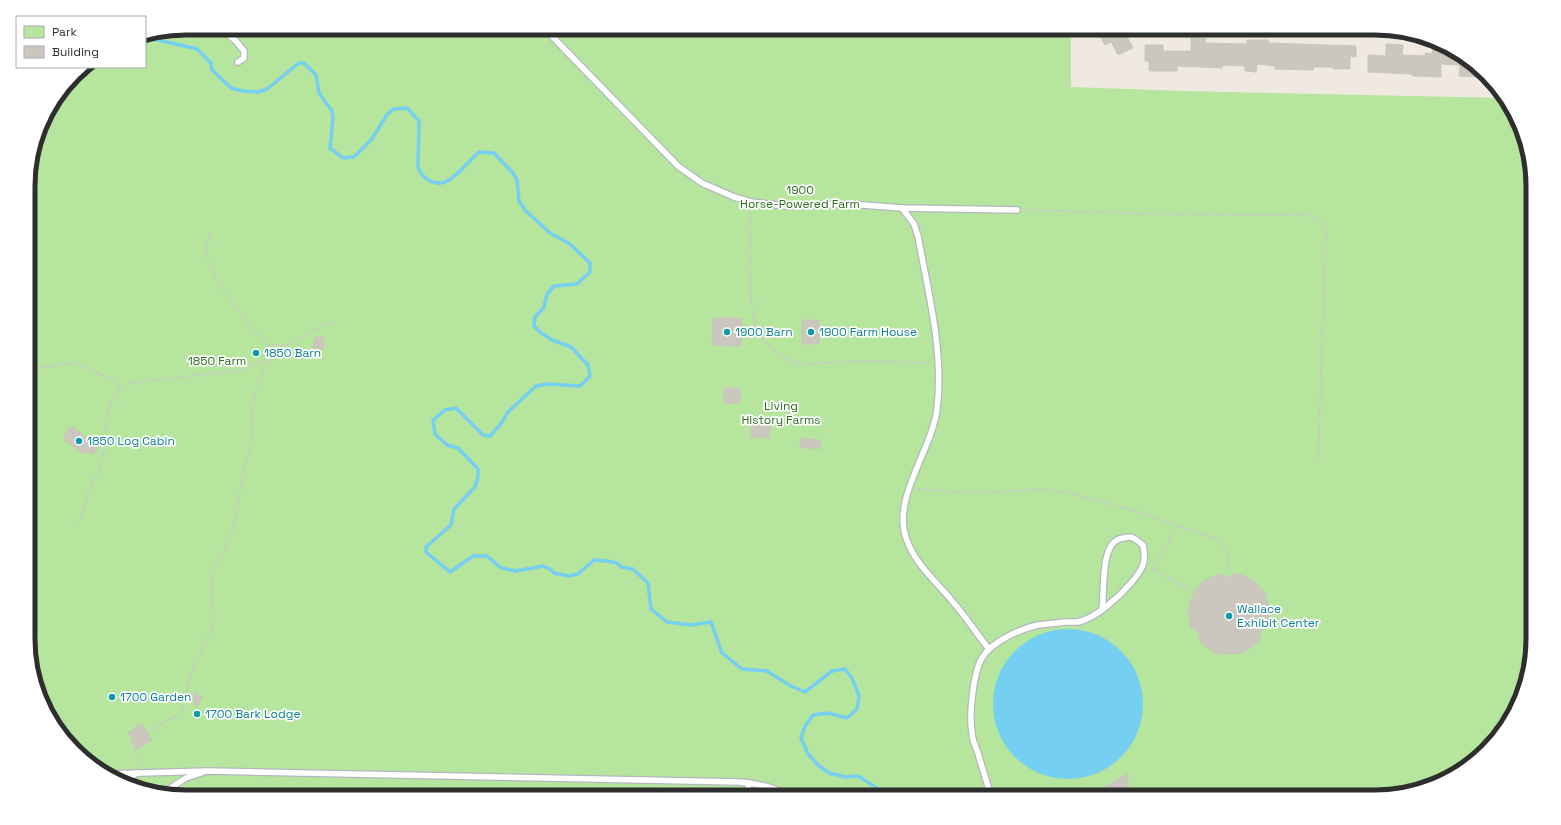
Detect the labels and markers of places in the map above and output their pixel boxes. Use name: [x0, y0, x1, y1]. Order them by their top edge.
place label: 1900 Barn: [735, 324, 793, 340]
place label: 1900 Farm House: [819, 324, 917, 340]
marker: 1900 Barn: [722, 327, 732, 337]
marker: 1900 Farm House: [806, 327, 816, 337]
place label: 1850 Barn: [264, 345, 321, 361]
marker: 1850 Barn: [251, 348, 261, 358]
place label: 1850 Log Cabin: [87, 433, 175, 449]
marker: 1850 Log Cabin: [74, 436, 84, 446]
place label: Wallace Exhibit Center: [1237, 601, 1320, 631]
marker: Wallace Exhibit Center: [1224, 611, 1234, 621]
place label: 1700 Garden: [120, 689, 191, 705]
marker: 1700 Garden: [107, 692, 117, 702]
place label: 1700 Bark Lodge: [205, 706, 301, 722]
marker: 1700 Bark Lodge: [192, 709, 202, 719]

